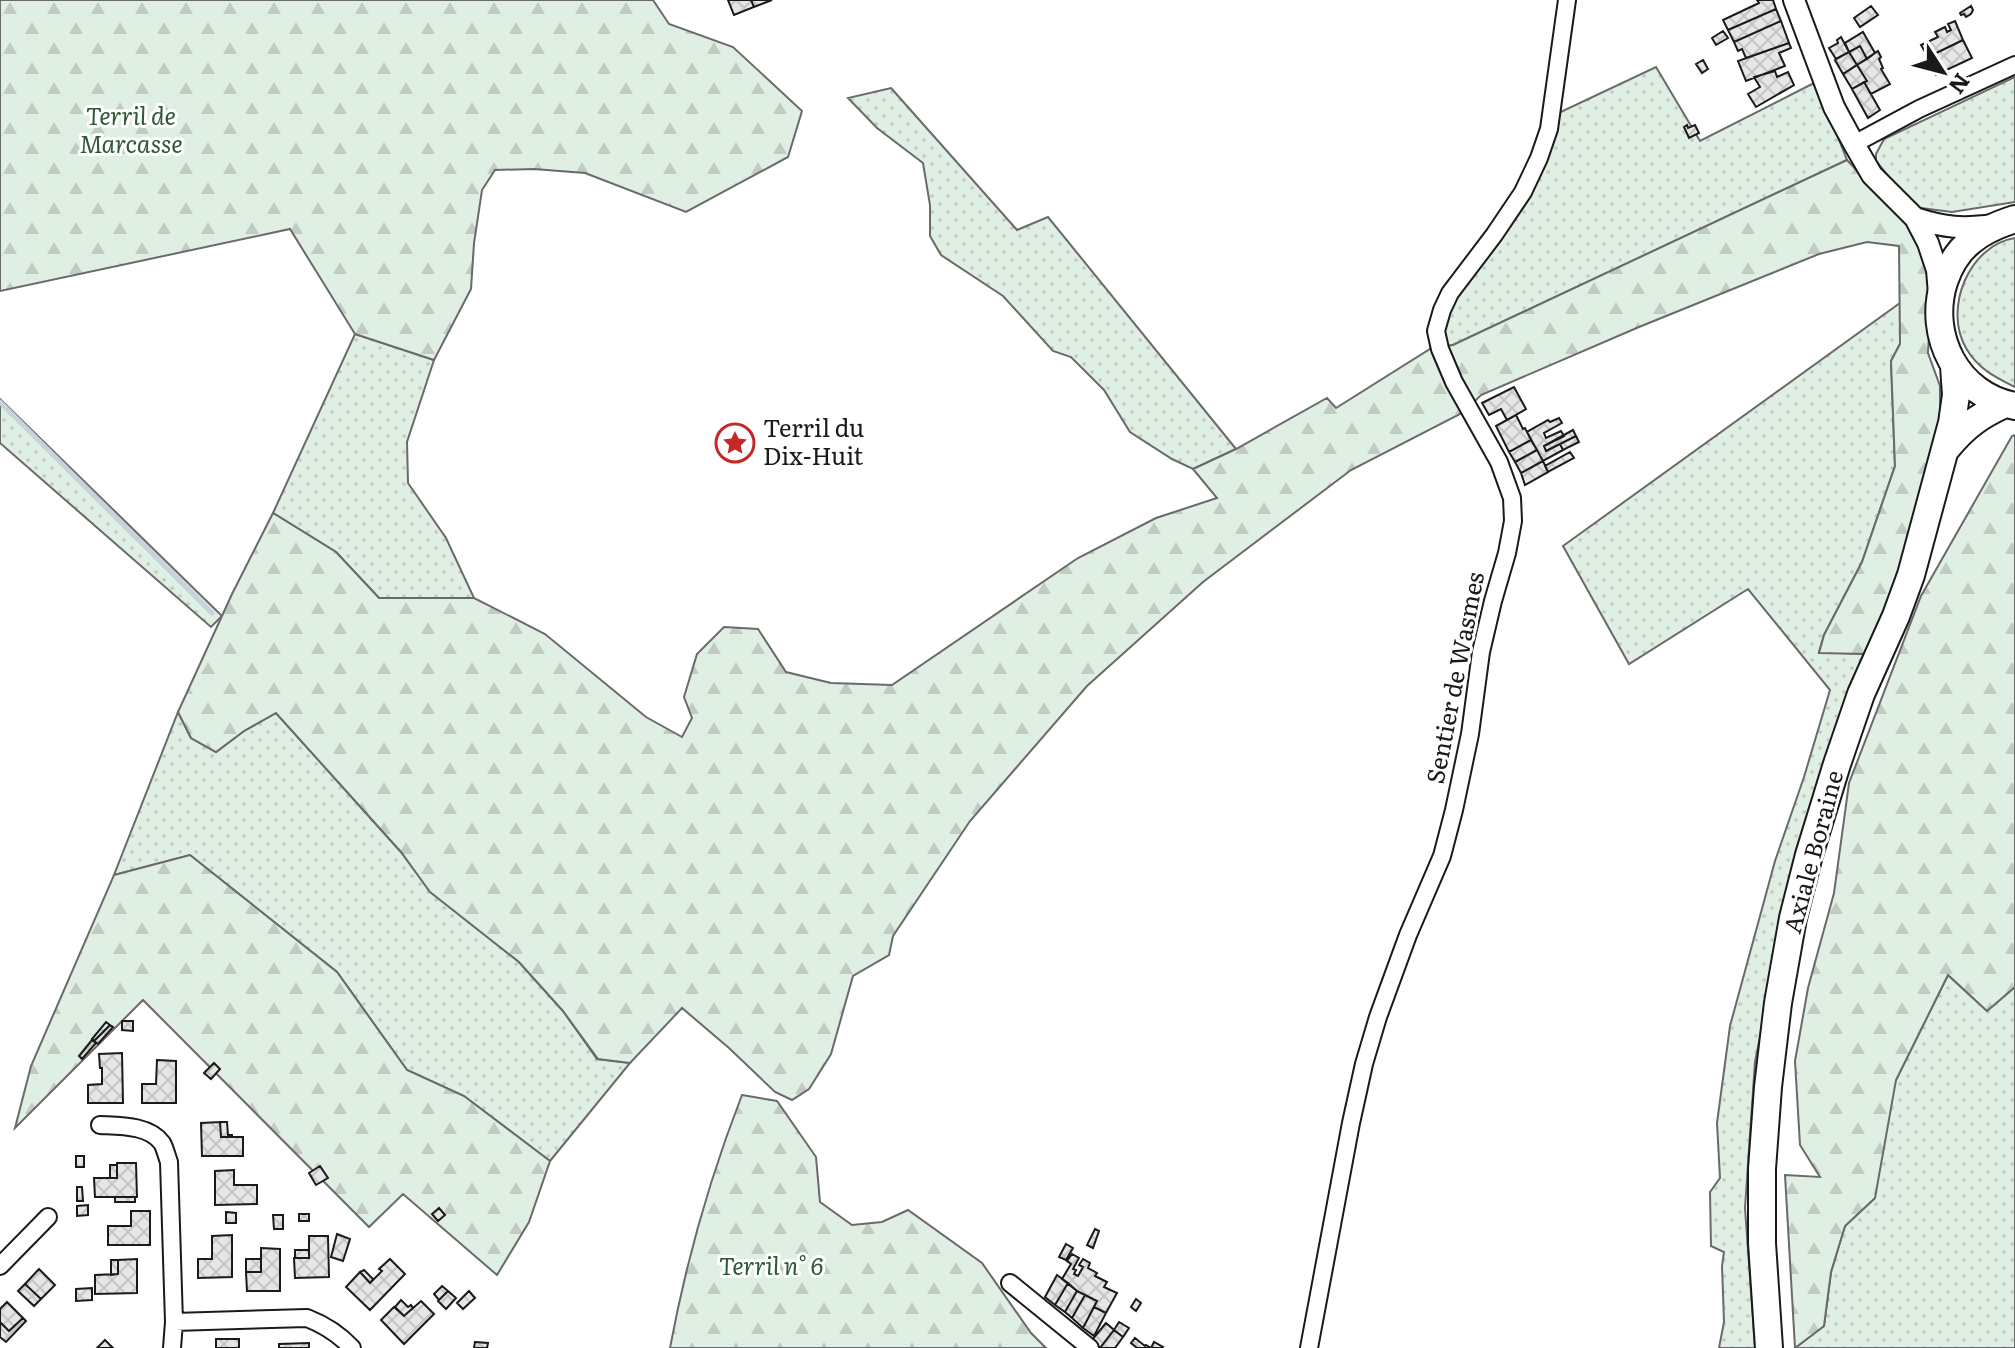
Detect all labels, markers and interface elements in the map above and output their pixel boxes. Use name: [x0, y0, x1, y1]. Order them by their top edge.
north arrow: [1903, 32, 1983, 112]
text: N: [1942, 67, 1979, 102]
park label: Terril de Marcasse: [79, 97, 183, 160]
place label: Terril du Dix-Huit: [763, 409, 864, 472]
place icon: Terril du Dix-Huit: [714, 422, 756, 464]
street label: Sentier de Wasmes: [1416, 569, 1491, 786]
street label: Axiale Boraine: [1773, 766, 1850, 937]
park label: Terril n° 6: [719, 1247, 823, 1282]

